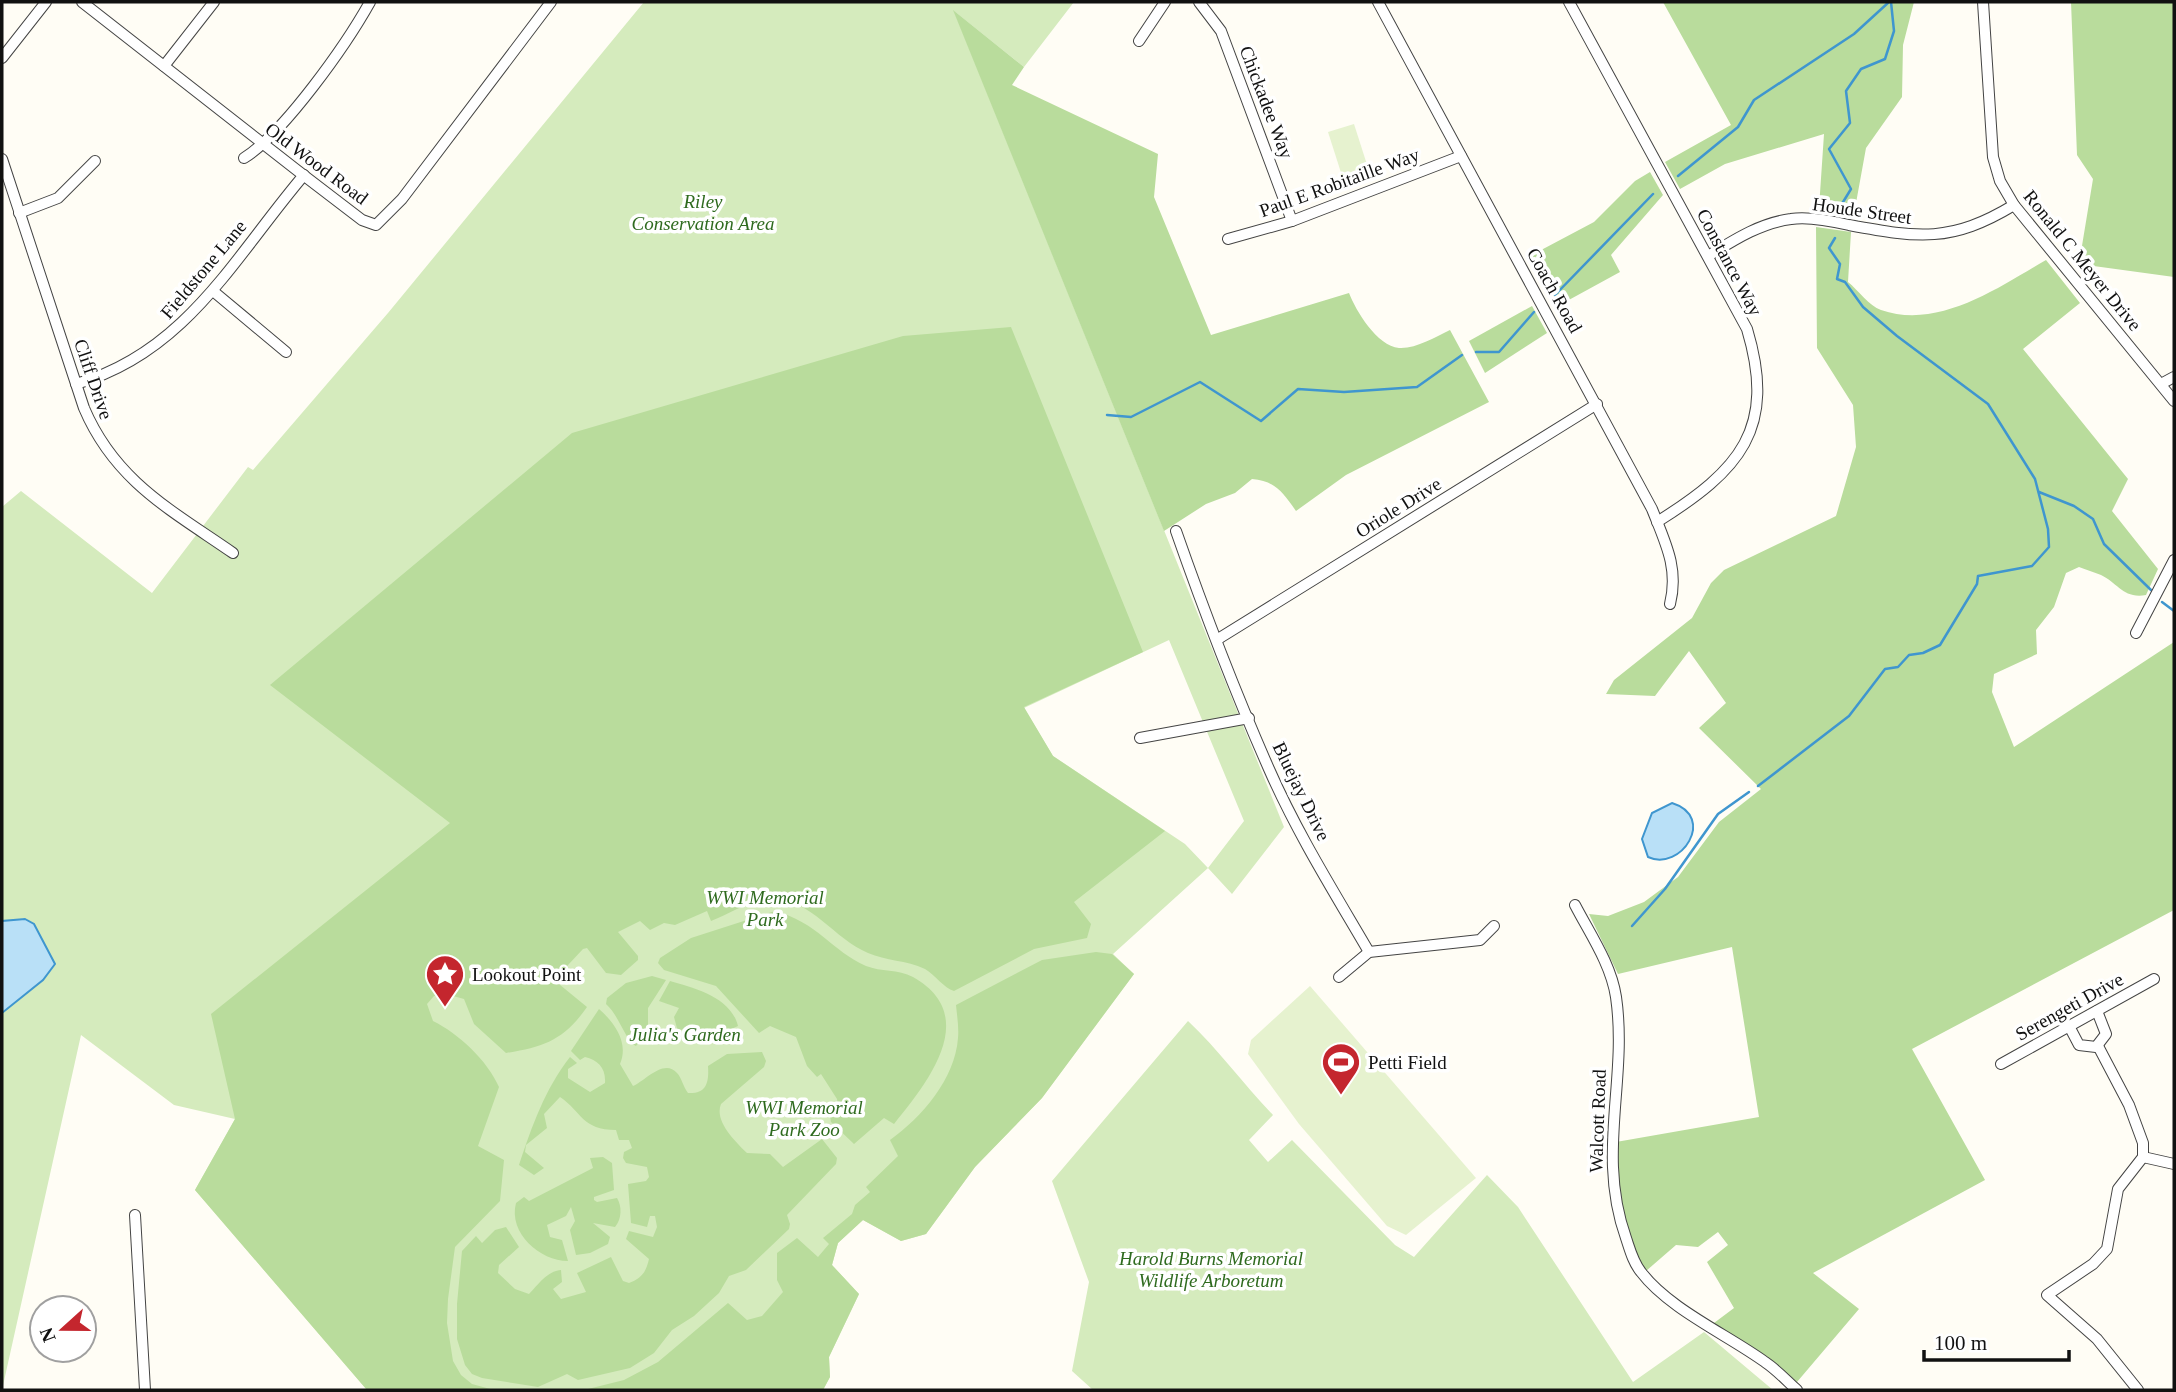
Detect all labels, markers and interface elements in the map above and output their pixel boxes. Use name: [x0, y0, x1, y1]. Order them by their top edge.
street label: Chickadee Way: [1235, 43, 1298, 162]
street label: Old Wood Road: [261, 118, 372, 209]
street label: Paul E Robitaille Way: [1256, 144, 1422, 221]
street label: Ronald C Meyer Drive: [2019, 186, 2146, 335]
park label: Riley Conservation Area: [631, 191, 775, 234]
street label: Houde Street: [1811, 193, 1913, 228]
street label: Constance Way: [1693, 205, 1767, 320]
street label: Fieldstone Lane: [156, 216, 251, 323]
street label: Coach Road: [1523, 244, 1587, 337]
street label: Cliff Drive: [70, 336, 117, 422]
street label: Oriole Drive: [1352, 473, 1445, 542]
street label: Bluejay Drive: [1269, 738, 1334, 844]
park label: WWI Memorial Park: [706, 887, 824, 930]
place icon: Lookout Point: [424, 953, 466, 1008]
place label: Lookout Point: [472, 964, 582, 985]
street label: Serengeti Drive: [2012, 968, 2127, 1045]
park label: Julia's Garden: [629, 1024, 741, 1045]
sports icon: Petti Field: [1320, 1041, 1362, 1096]
place label: Petti Field: [1368, 1052, 1447, 1073]
street label: Walcott Road: [1585, 1068, 1610, 1173]
park label: WWI Memorial Park Zoo: [745, 1097, 863, 1140]
park label: Harold Burns Memorial Wildlife Arboretum: [1118, 1248, 1303, 1291]
north arrow: [28, 1294, 98, 1364]
scale bar: [1924, 1318, 2069, 1362]
text: N: [35, 1324, 60, 1345]
text: 100 m: [1934, 1331, 1987, 1355]

